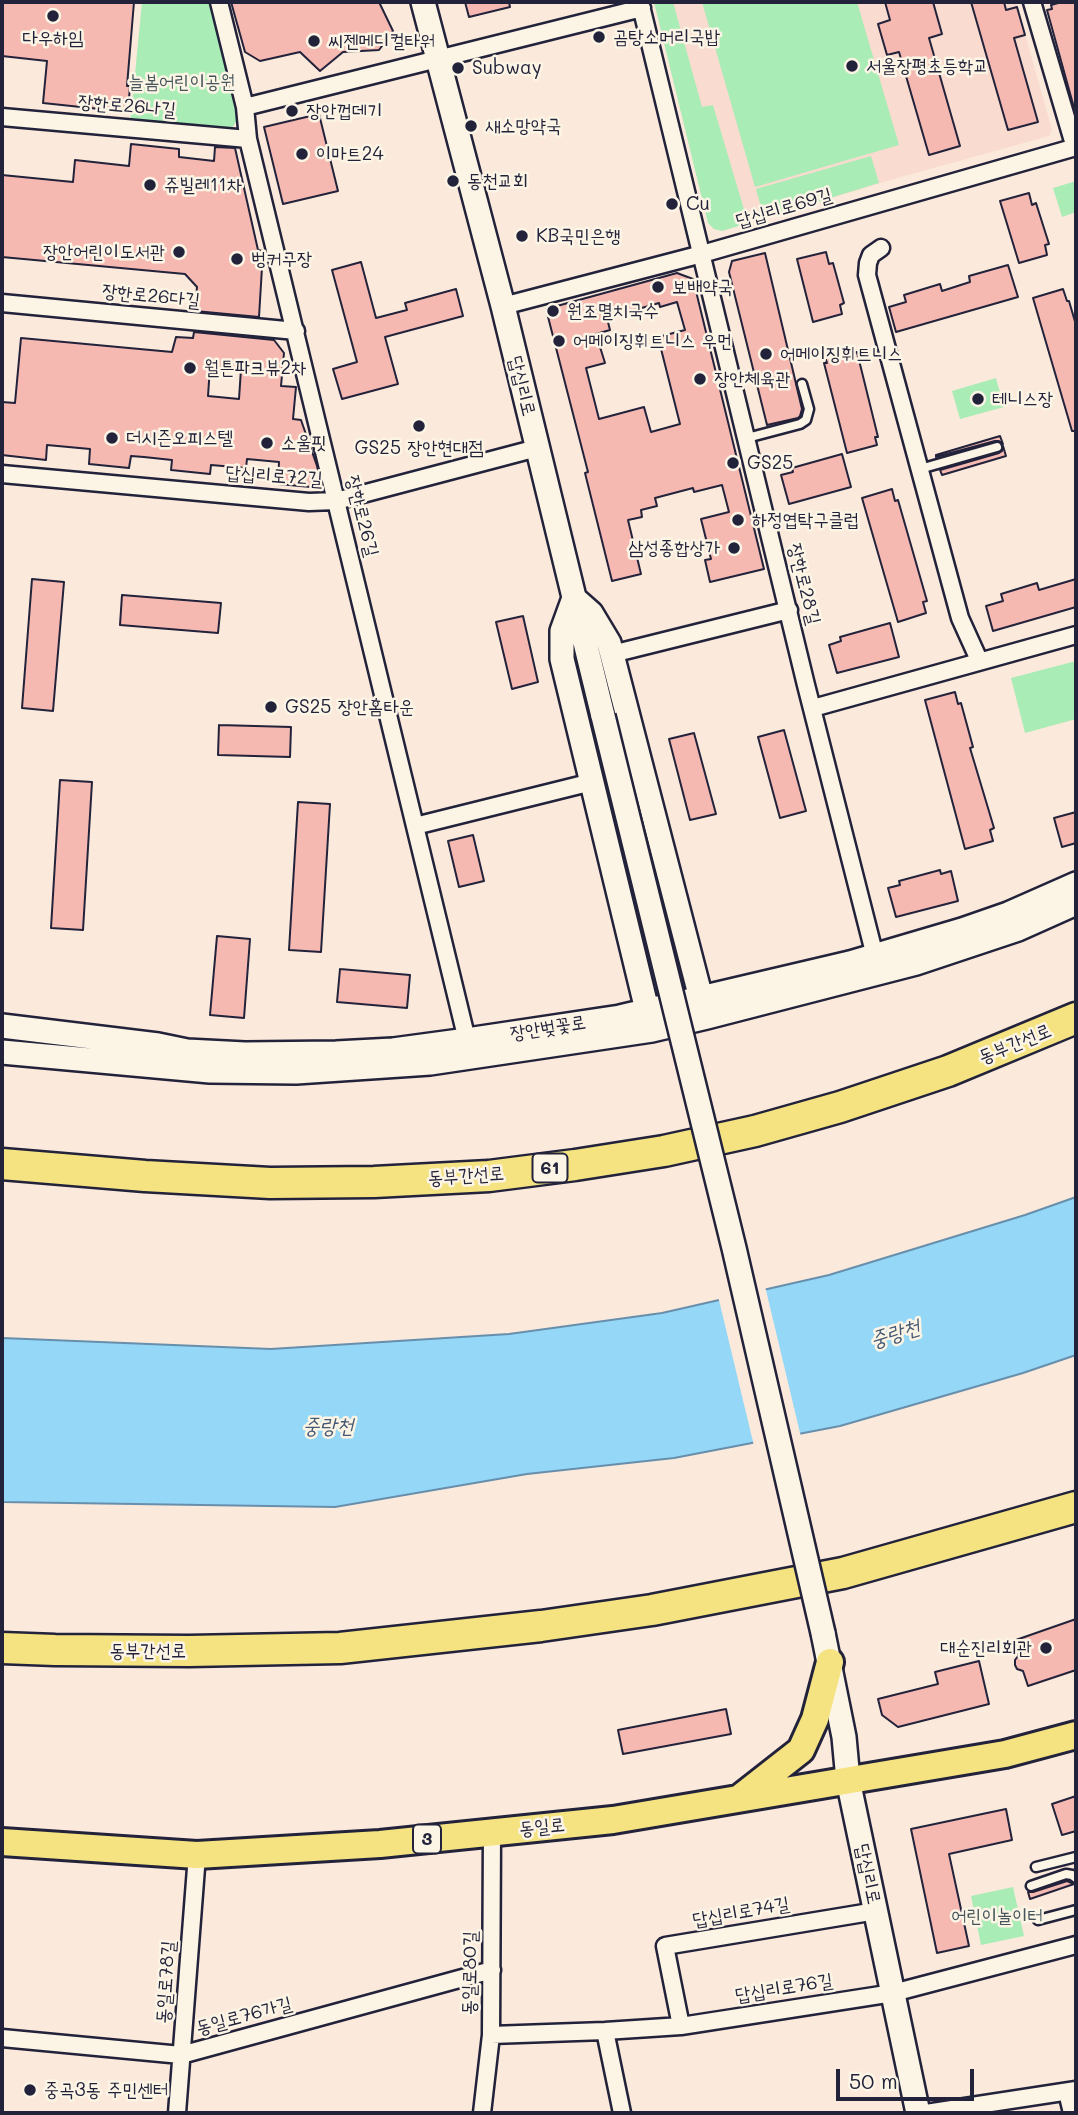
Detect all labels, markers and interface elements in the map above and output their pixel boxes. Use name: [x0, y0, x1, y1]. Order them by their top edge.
marker: 다우하임: [45, 8, 61, 24]
place label: 곰탕소머리국밥: [613, 26, 720, 48]
place label: 다우하임: [22, 27, 84, 49]
marker: 곰탕소머리국밥: [591, 29, 607, 45]
place label: 씨젠메디컬타워: [328, 30, 435, 52]
marker: 씨젠메디컬타워: [306, 33, 322, 49]
place label: 서울장평초등학교: [866, 55, 988, 77]
place label: Subway: [472, 57, 542, 79]
marker: 서울장평초등학교: [844, 58, 860, 74]
marker: Subway: [450, 60, 466, 76]
park label: 늘봄어린이공원: [128, 71, 236, 93]
street label: 장한로26나길: [77, 90, 177, 122]
place label: 장안껍데기: [306, 100, 382, 122]
marker: 장안껍데기: [284, 103, 300, 119]
place label: 새소망약국: [485, 115, 561, 137]
marker: 새소망약국: [463, 118, 479, 134]
place label: 이마트24: [316, 143, 384, 165]
marker: 이마트24: [294, 146, 310, 162]
place label: 동천교회: [467, 170, 528, 192]
marker: 동천교회: [445, 173, 461, 189]
place label: 쥬빌레11차: [164, 174, 242, 196]
marker: 쥬빌레11차: [142, 177, 158, 193]
street label: 답십리로69길: [733, 183, 835, 233]
place label: Cu: [686, 193, 710, 215]
marker: Cu: [664, 196, 680, 212]
place label: KB국민은행: [536, 225, 620, 247]
marker: KB국민은행: [514, 228, 530, 244]
place label: 장안어린이도서관: [43, 241, 165, 263]
marker: 장안어린이도서관: [171, 244, 187, 260]
place label: 벙커구장: [251, 248, 312, 270]
marker: 벙커구장: [229, 251, 245, 267]
place label: 보배약국: [672, 276, 733, 298]
marker: 보배약국: [650, 279, 666, 295]
street label: 장한로26다길: [101, 280, 201, 312]
place label: 원조멸치국수: [567, 300, 659, 322]
marker: 원조멸치국수: [545, 303, 561, 319]
place label: 어메이징휘트니스 우먼: [573, 330, 732, 352]
marker: 어메이징휘트니스 우먼: [551, 333, 567, 349]
place label: 어메이징휘트니스: [780, 343, 902, 365]
marker: 어메이징휘트니스: [758, 346, 774, 362]
street label: 답십리로: [504, 354, 540, 418]
place label: 월튼파크뷰2차: [204, 357, 306, 379]
marker: 월튼파크뷰2차: [182, 360, 198, 376]
place label: 장안체육관: [714, 368, 790, 390]
marker: 장안체육관: [692, 371, 708, 387]
place label: 테니스장: [992, 388, 1053, 410]
marker: 테니스장: [970, 391, 986, 407]
marker: GS25 장안현대점: [411, 418, 427, 434]
place label: 더시즌오피스텔: [126, 427, 233, 449]
marker: 더시즌오피스텔: [104, 430, 120, 446]
place label: 소울핏: [281, 432, 327, 454]
marker: 소울핏: [259, 435, 275, 451]
place label: GS25 장안현대점: [355, 437, 483, 459]
place label: GS25: [747, 452, 793, 474]
marker: GS25: [725, 455, 741, 471]
street label: 답십리로72길: [225, 461, 323, 491]
street label: 장한로26길: [341, 473, 383, 559]
place label: 하정엽탁구클럽: [752, 509, 859, 531]
marker: 하정엽탁구클럽: [730, 512, 746, 528]
place label: 삼성종합상가: [628, 537, 720, 559]
marker: 삼성종합상가: [726, 540, 742, 556]
street label: 장한로28길: [783, 541, 825, 627]
place label: GS25 장안홈타운: [285, 696, 414, 718]
marker: GS25 장안홈타운: [263, 699, 279, 715]
street label: 장안벚꽃로: [508, 1011, 588, 1045]
street label: 동부간선로: [975, 1019, 1055, 1069]
road number: 61: [532, 1154, 568, 1182]
street label: 동부간선로: [427, 1162, 505, 1190]
water label: 중랑천: [867, 1315, 923, 1353]
water label: 중랑천: [303, 1414, 353, 1440]
place label: 대순진리회관: [940, 1637, 1032, 1659]
street label: 동부간선로: [110, 1640, 186, 1662]
marker: 대순진리회관: [1038, 1640, 1054, 1656]
street label: 동일로: [518, 1813, 566, 1841]
road number: 3: [413, 1825, 441, 1854]
street label: 답십리로: [850, 1842, 886, 1906]
street label: 답십리로74길: [691, 1892, 791, 1932]
park label: 어린이놀이터: [951, 1905, 1043, 1927]
street label: 동일로80길: [458, 1931, 482, 2015]
street label: 동일로78길: [152, 1940, 180, 2024]
street label: 답십리로76길: [734, 1969, 834, 2007]
street label: 동일로76가길: [193, 1992, 295, 2040]
scale bar: [840, 2056, 978, 2100]
text: 50 m: [849, 2067, 898, 2094]
place label: 중곡3동 주민센터: [44, 2079, 168, 2101]
marker: 중곡3동 주민센터: [22, 2082, 38, 2098]

